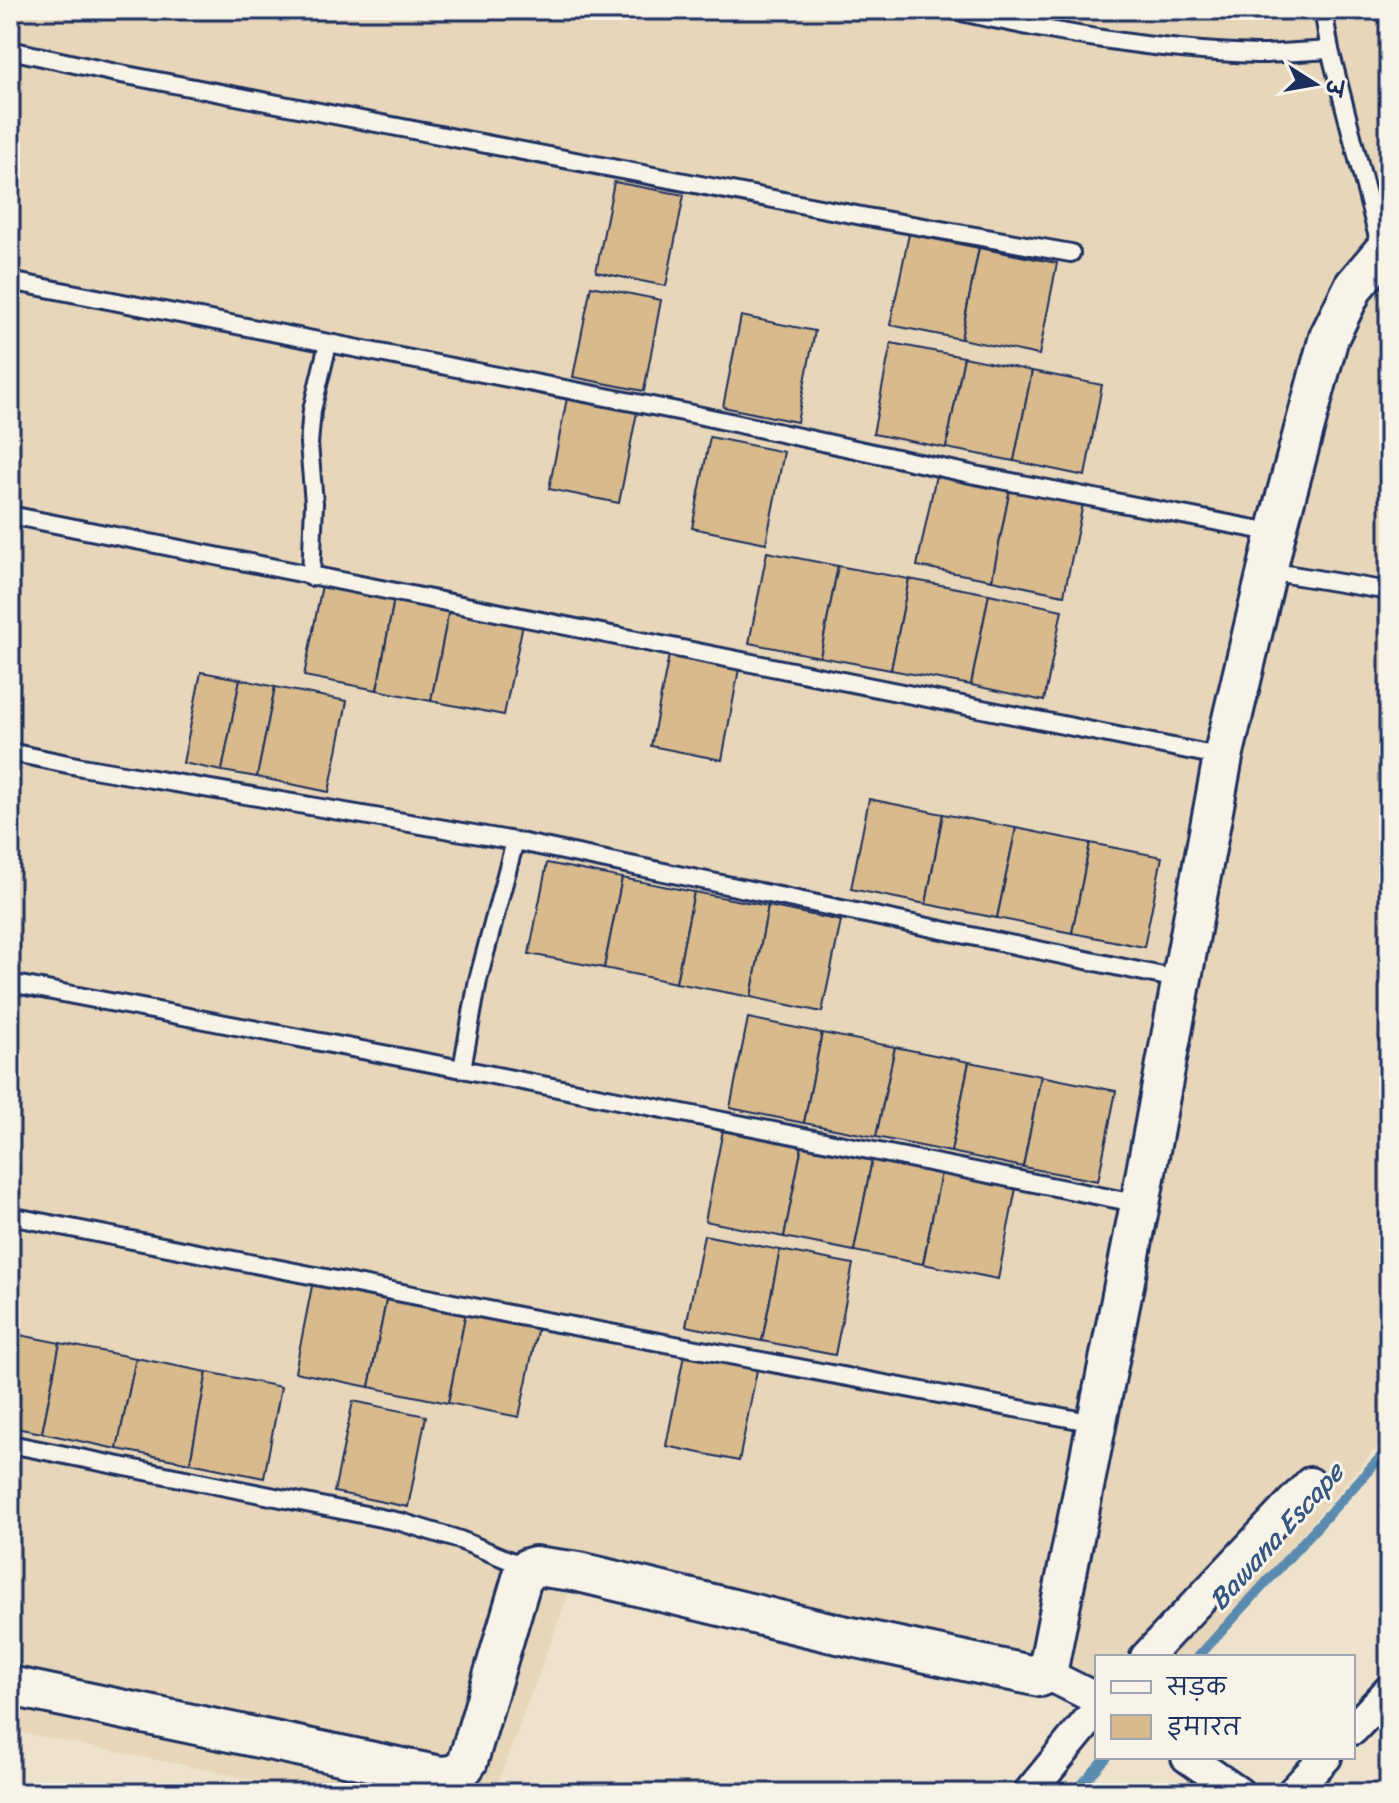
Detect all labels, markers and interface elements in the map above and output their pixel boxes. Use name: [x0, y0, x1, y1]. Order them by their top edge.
north arrow: [1275, 44, 1355, 124]
text: उ: [1313, 75, 1355, 101]
water label: Bawana Escape: [1196, 1449, 1358, 1621]
legend: [1095, 1655, 1355, 1759]
text: सड़क: [1165, 1666, 1228, 1708]
text: इमारत: [1167, 1706, 1242, 1748]

